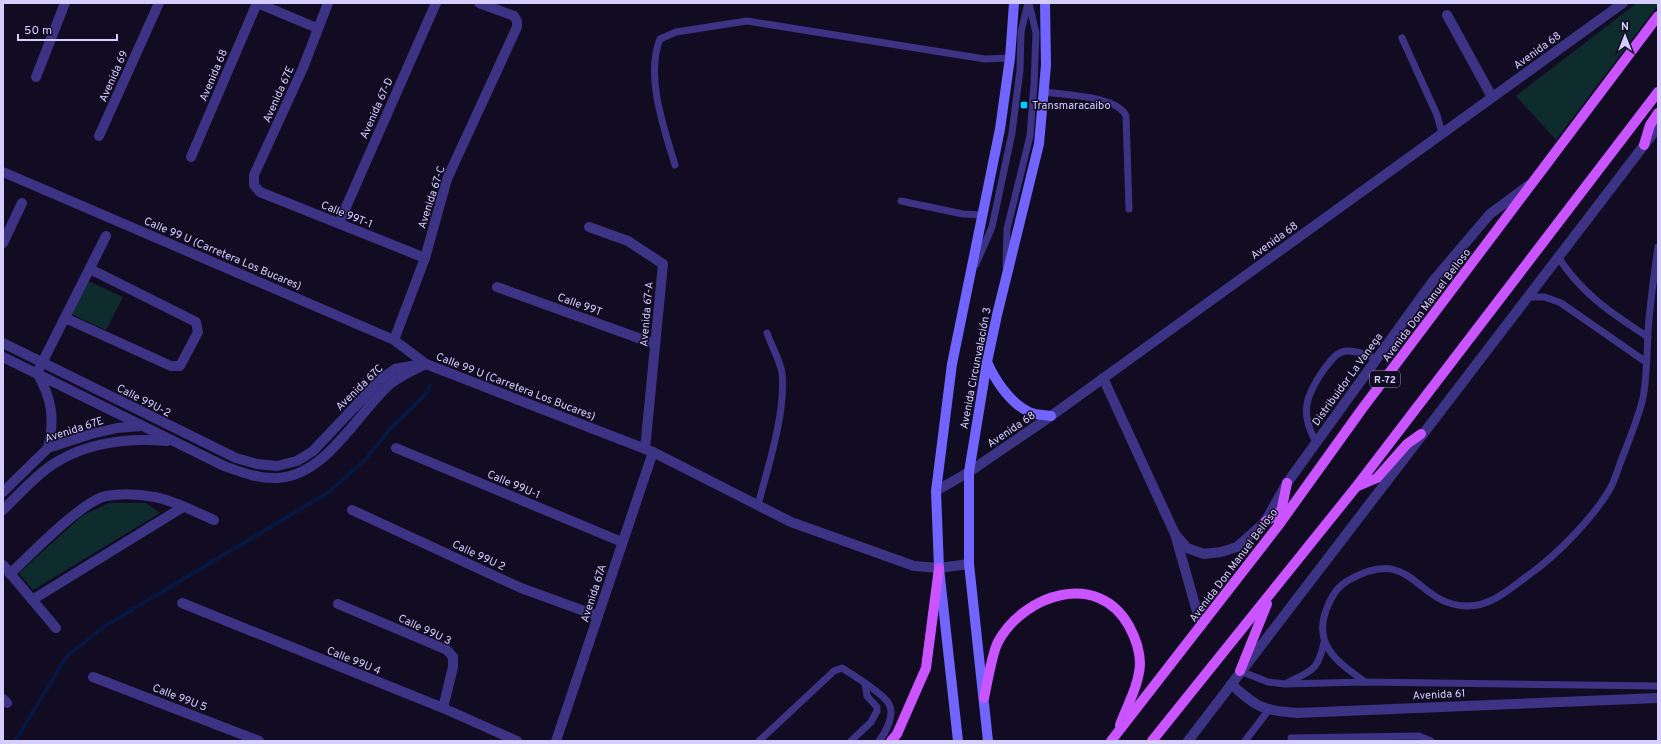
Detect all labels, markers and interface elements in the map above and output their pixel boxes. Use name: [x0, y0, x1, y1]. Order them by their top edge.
scale bar: [18, 16, 117, 42]
north arrow: [1605, 16, 1645, 56]
text: N: [1621, 20, 1629, 34]
text: 50 m: [24, 23, 52, 39]
street label: Avenida 68: [1511, 29, 1564, 73]
street label: Avenida 68: [197, 47, 231, 104]
street label: Avenida 69: [96, 49, 131, 104]
street label: Avenida 67E: [260, 64, 298, 125]
street label: Avenida 67-D: [357, 76, 397, 141]
place label: Transmaracaibo: [1032, 99, 1111, 113]
marker: Transmaracaibo: [1019, 100, 1029, 110]
street label: Avenida 67-C: [415, 164, 449, 230]
street label: Calle 99T-1: [319, 198, 374, 232]
street label: Calle 99 U (Carretera Los Bucares): [142, 214, 303, 294]
street label: Avenida 68: [1248, 219, 1301, 263]
street label: Avenida Don Manuel Belloso: [1379, 246, 1474, 365]
street label: Avenida 67-A: [637, 281, 657, 347]
street label: Calle 99T: [555, 290, 604, 319]
street label: Avenida Circunvalación 3: [957, 306, 995, 430]
street label: Distribuidor La Vanega: [1309, 330, 1386, 429]
street label: Calle 99 U (Carretera Los Bucares): [434, 350, 597, 424]
street label: Avenida 67C: [333, 362, 386, 414]
road number: R-72: [1370, 371, 1400, 387]
street label: Calle 99U-2: [114, 381, 173, 421]
street label: Avenida 68: [985, 409, 1038, 451]
street label: Avenida 67E: [43, 414, 105, 446]
street label: Calle 99U-1: [485, 467, 542, 502]
street label: Avenida Don Manuel Belloso: [1186, 506, 1281, 625]
street label: Calle 99U 2: [450, 537, 507, 574]
street label: Avenida 67A: [578, 562, 610, 624]
street label: Calle 99U 3: [396, 611, 453, 648]
street label: Calle 99U 4: [324, 644, 383, 678]
street label: Calle 99U 5: [150, 681, 209, 715]
street label: Avenida 61: [1412, 687, 1466, 703]

